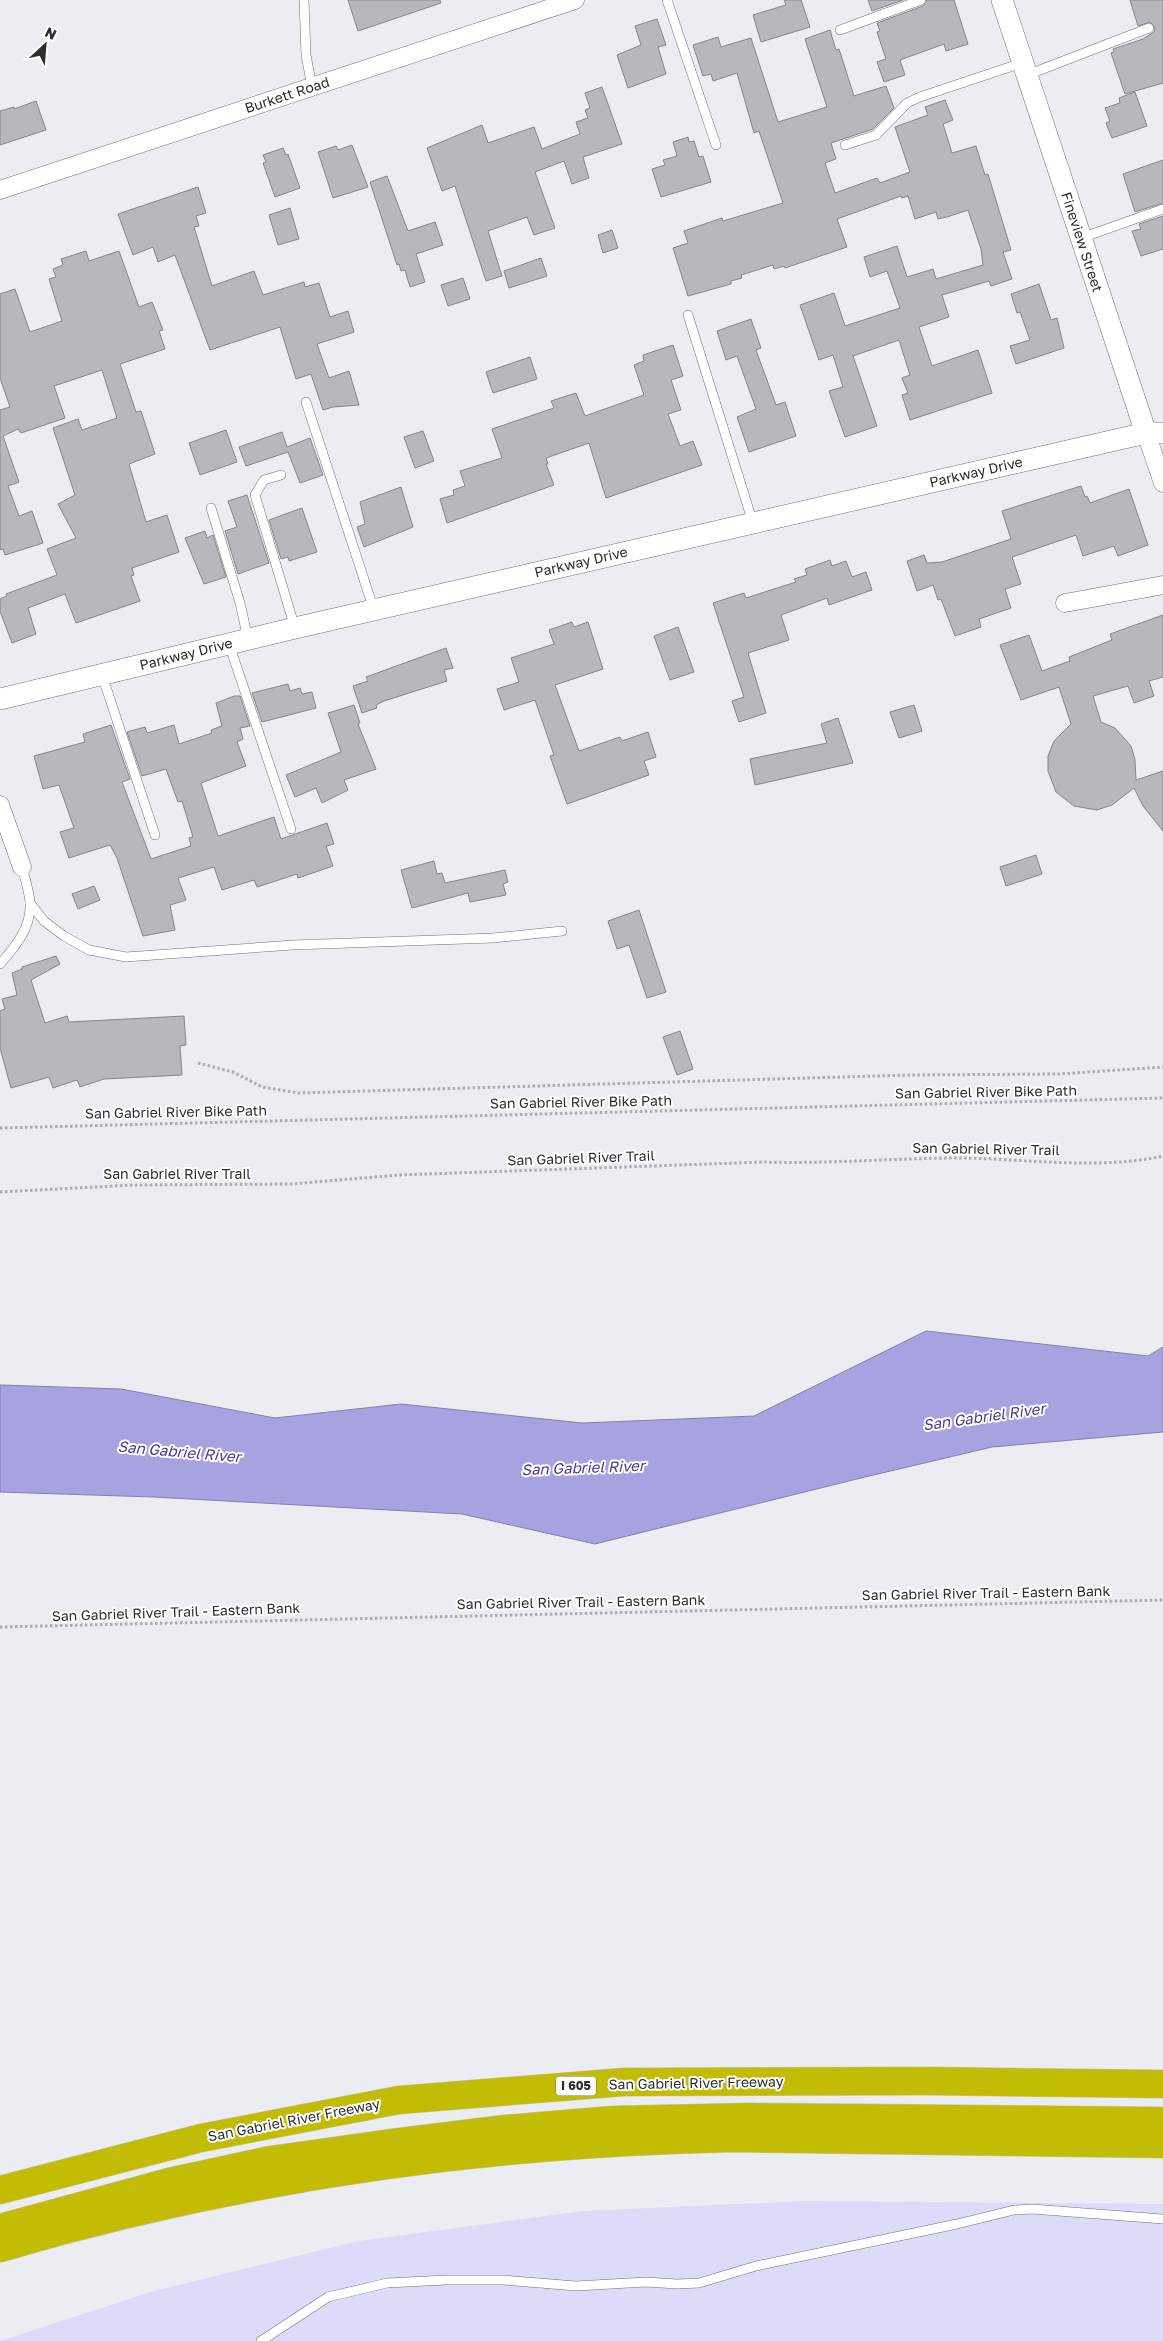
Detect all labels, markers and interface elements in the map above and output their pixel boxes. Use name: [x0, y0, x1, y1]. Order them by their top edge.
north arrow: [20, 20, 70, 70]
text: N: [42, 23, 59, 43]
street label: Burkett Road: [242, 73, 331, 116]
street label: Fineview Street: [1058, 190, 1107, 294]
street label: Parkway Drive: [928, 453, 1024, 490]
street label: Parkway Drive: [533, 543, 629, 580]
street label: Parkway Drive: [138, 634, 234, 673]
street label: San Gabriel River Bike Path: [895, 1081, 1077, 1102]
street label: San Gabriel River Bike Path: [490, 1091, 672, 1112]
street label: San Gabriel River Bike Path: [85, 1101, 267, 1122]
street label: San Gabriel River Trail: [912, 1139, 1060, 1158]
street label: San Gabriel River Trail: [507, 1146, 655, 1169]
street label: San Gabriel River Trail: [103, 1165, 251, 1182]
water label: San Gabriel River: [922, 1398, 1048, 1434]
water label: San Gabriel River: [117, 1437, 243, 1466]
water label: San Gabriel River: [521, 1456, 647, 1478]
street label: San Gabriel River Trail - Eastern Bank: [862, 1582, 1111, 1603]
street label: San Gabriel River Trail - Eastern Bank: [457, 1591, 706, 1612]
street label: San Gabriel River Trail - Eastern Bank: [51, 1599, 301, 1624]
street label: San Gabriel River Freeway: [608, 2072, 784, 2093]
road number: I 605: [556, 2076, 596, 2096]
street label: San Gabriel River Freeway: [206, 2094, 382, 2145]

